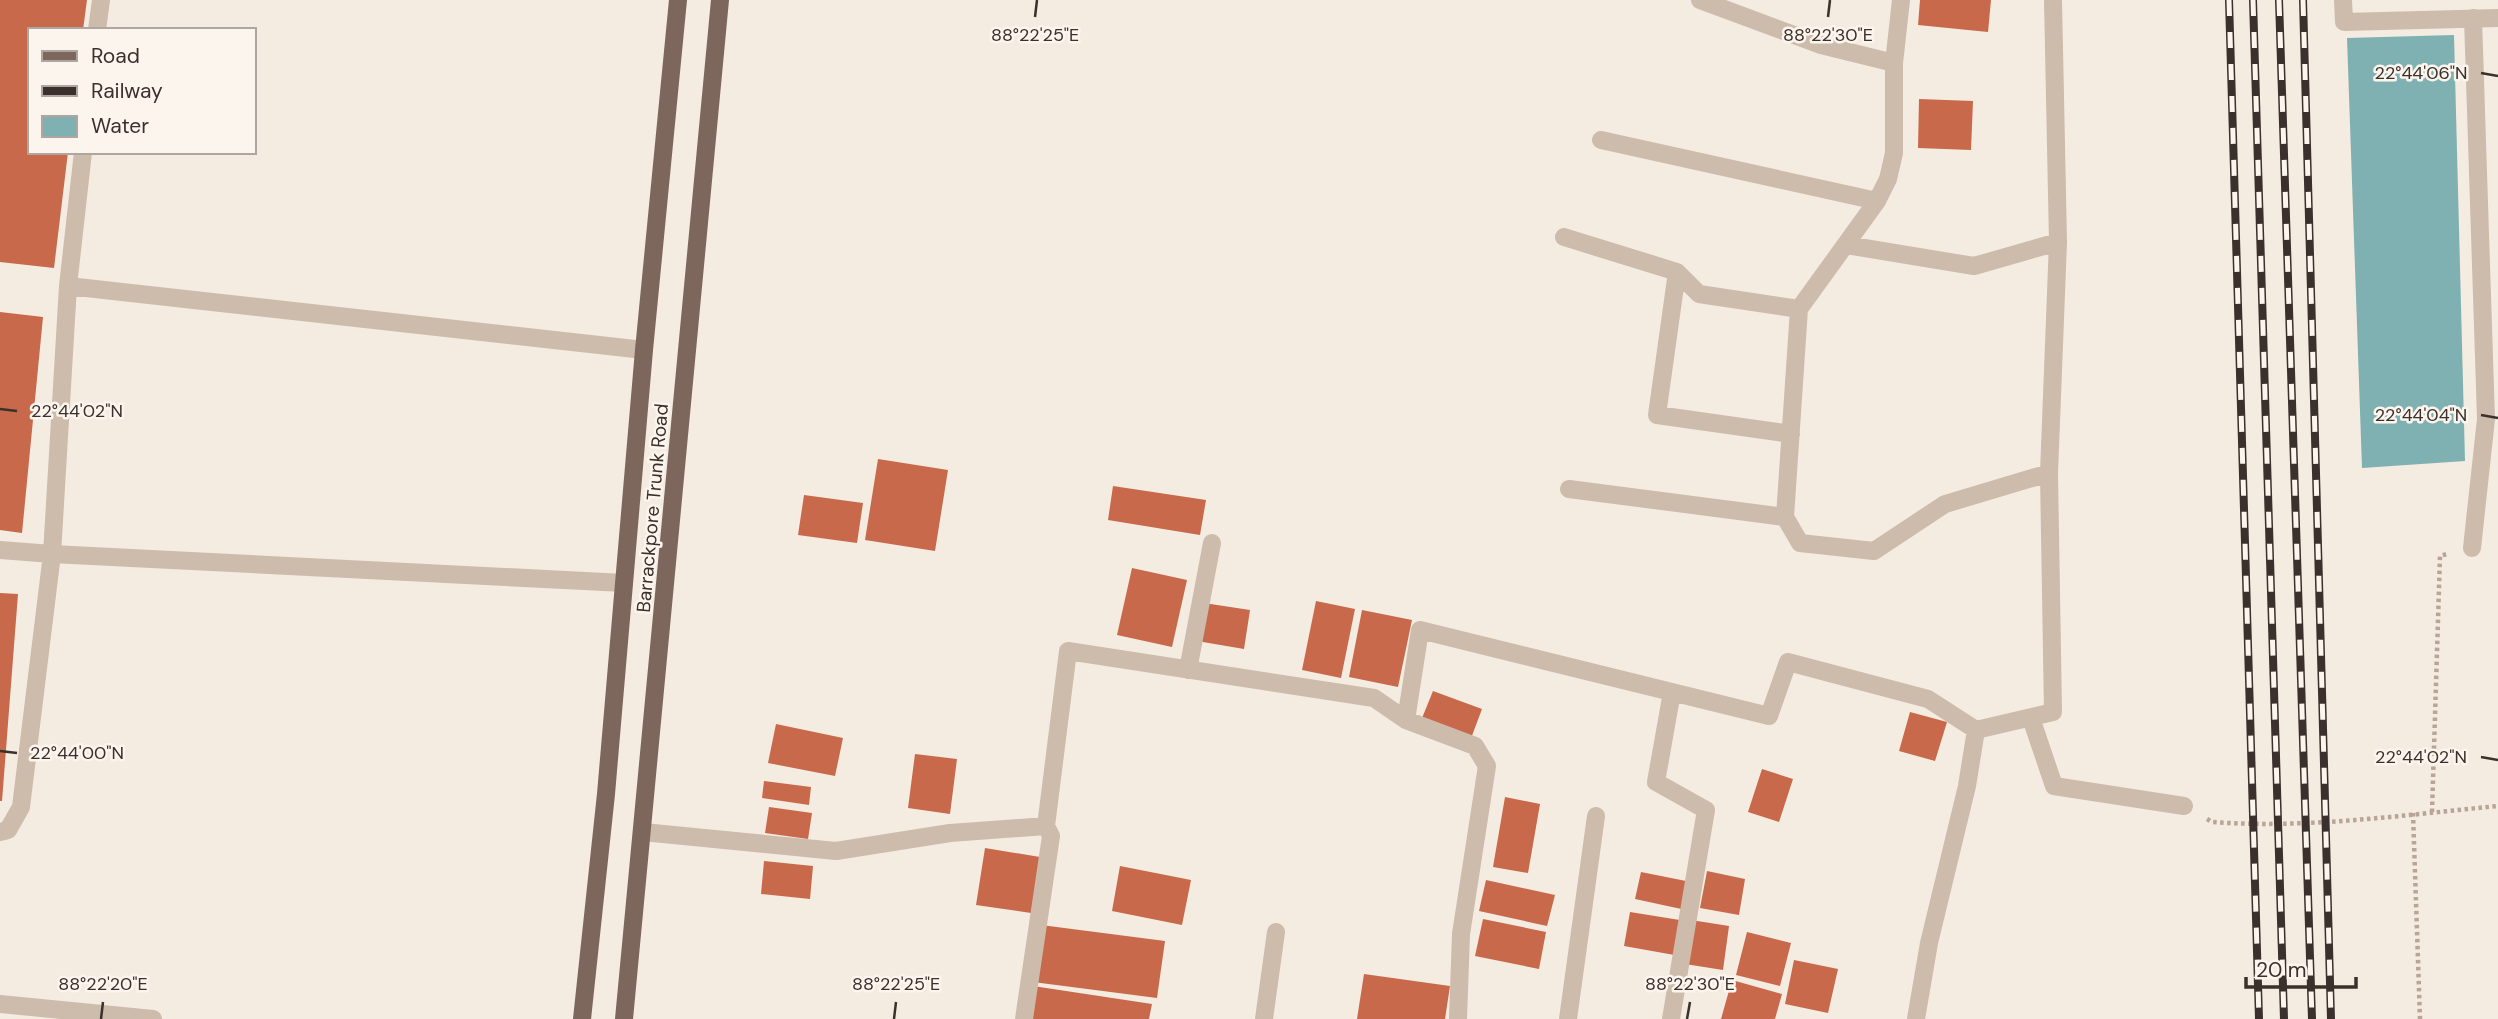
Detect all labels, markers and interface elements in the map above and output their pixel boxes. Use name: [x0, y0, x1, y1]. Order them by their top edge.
text: 88°22'25"E: [991, 23, 1079, 47]
text: 88°22'30"E: [1783, 23, 1873, 47]
legend: [28, 28, 256, 154]
text: Road: [91, 42, 140, 70]
text: 22°44'06"N: [2375, 61, 2467, 85]
text: Railway: [91, 77, 163, 105]
text: Water: [91, 112, 149, 140]
text: 22°44'02"N: [31, 399, 123, 423]
street label: Barrackpore Trunk Road: [631, 403, 674, 614]
text: 22°44'04"N: [2375, 403, 2467, 427]
text: 22°44'00"N: [30, 741, 124, 765]
text: 22°44'02"N: [2375, 745, 2467, 769]
scale bar: [2246, 946, 2356, 990]
text: 20 m: [2256, 956, 2307, 984]
text: 88°22'20"E: [58, 972, 148, 996]
text: 88°22'25"E: [852, 972, 940, 996]
text: 88°22'30"E: [1645, 972, 1735, 996]

